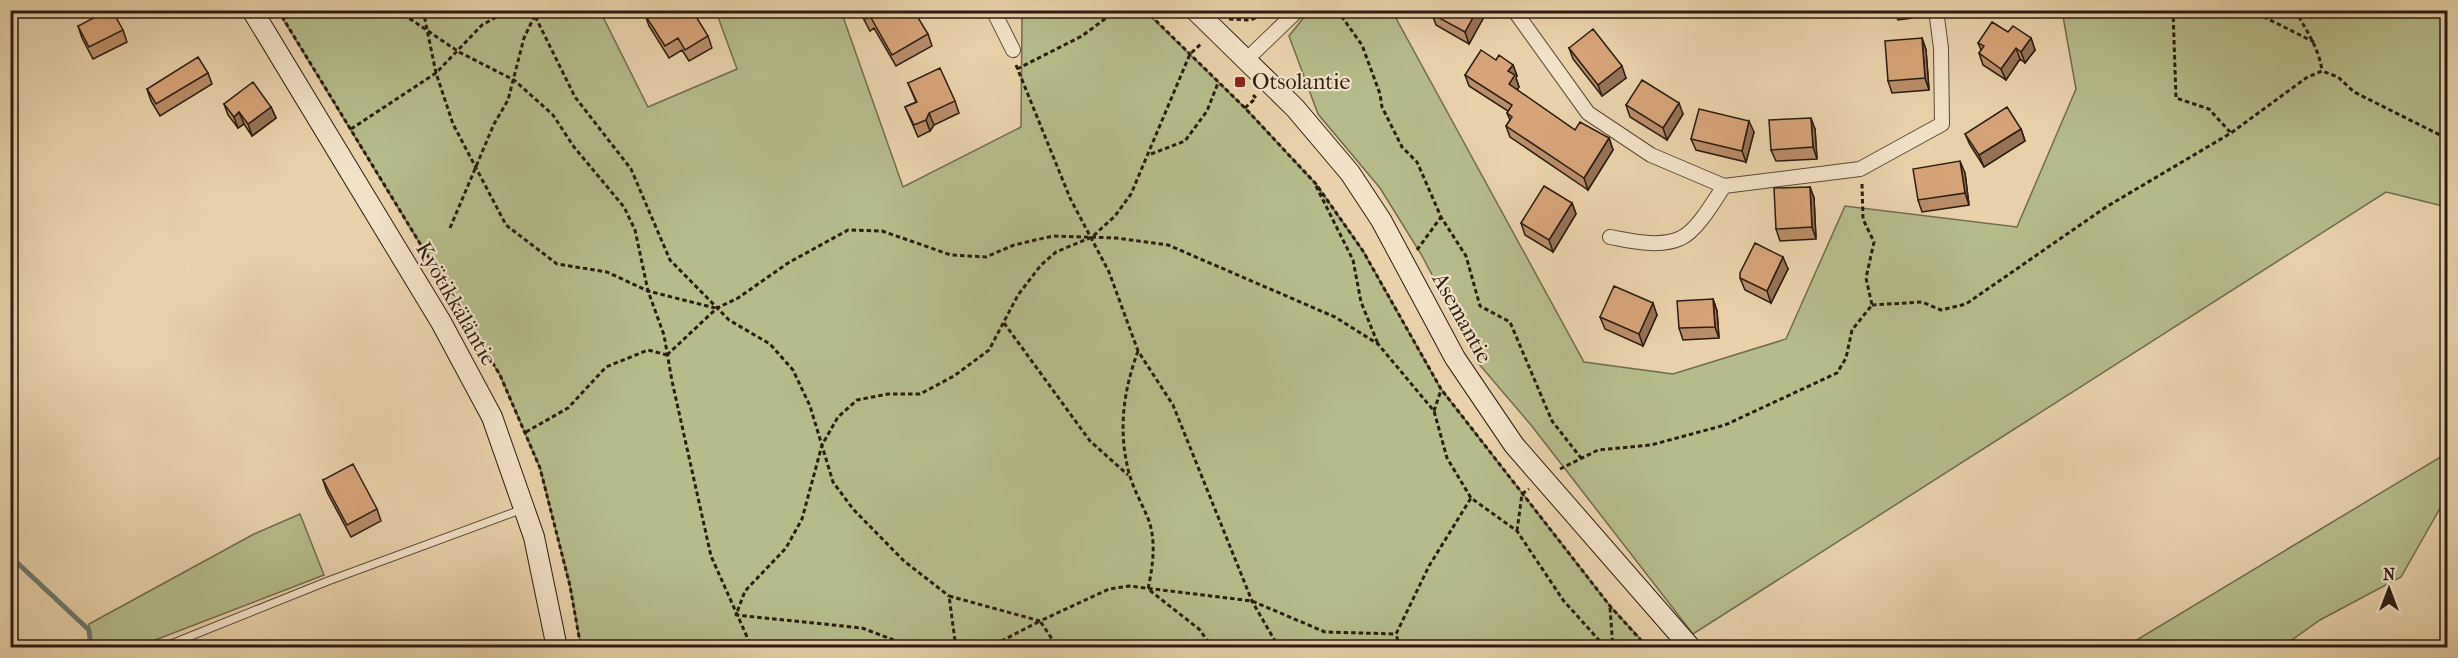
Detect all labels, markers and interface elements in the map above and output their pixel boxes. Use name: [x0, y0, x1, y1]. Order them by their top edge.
place label: Otsolantie: [1252, 69, 1350, 95]
marker: Otsolantie: [1233, 75, 1247, 89]
street label: Kyötikkäläntie: [410, 237, 502, 371]
street label: Asemantie: [1426, 267, 1498, 368]
north arrow: [2359, 559, 2419, 619]
text: N: [2383, 565, 2396, 584]

